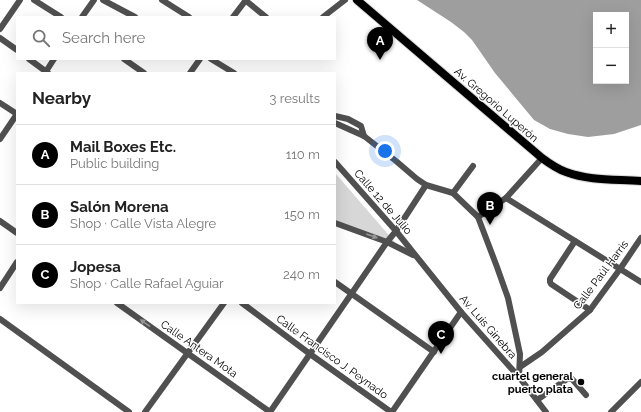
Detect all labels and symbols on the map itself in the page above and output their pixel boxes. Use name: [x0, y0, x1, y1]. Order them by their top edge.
pin: A: [367, 27, 393, 60]
street label: Av. Gregorio Luperón: [451, 65, 541, 145]
your location: [375, 141, 395, 161]
street label: Calle 12 de Julio: [351, 167, 415, 237]
pin: B: [477, 192, 503, 225]
one-way arrow: [366, 234, 378, 240]
street label: Calle Paúl Harris: [571, 238, 631, 312]
street label: Av. Luis Ginebra: [457, 292, 519, 362]
street label: Calle Francisco J. Peynado: [274, 312, 391, 402]
one-way arrow: [139, 318, 150, 327]
street label: Calle Antera Mota: [158, 318, 240, 380]
pin: C: [428, 321, 454, 354]
place label: cuartel general puerto plata: [492, 370, 573, 396]
marker: cuartel general puerto plata: [576, 377, 586, 387]

